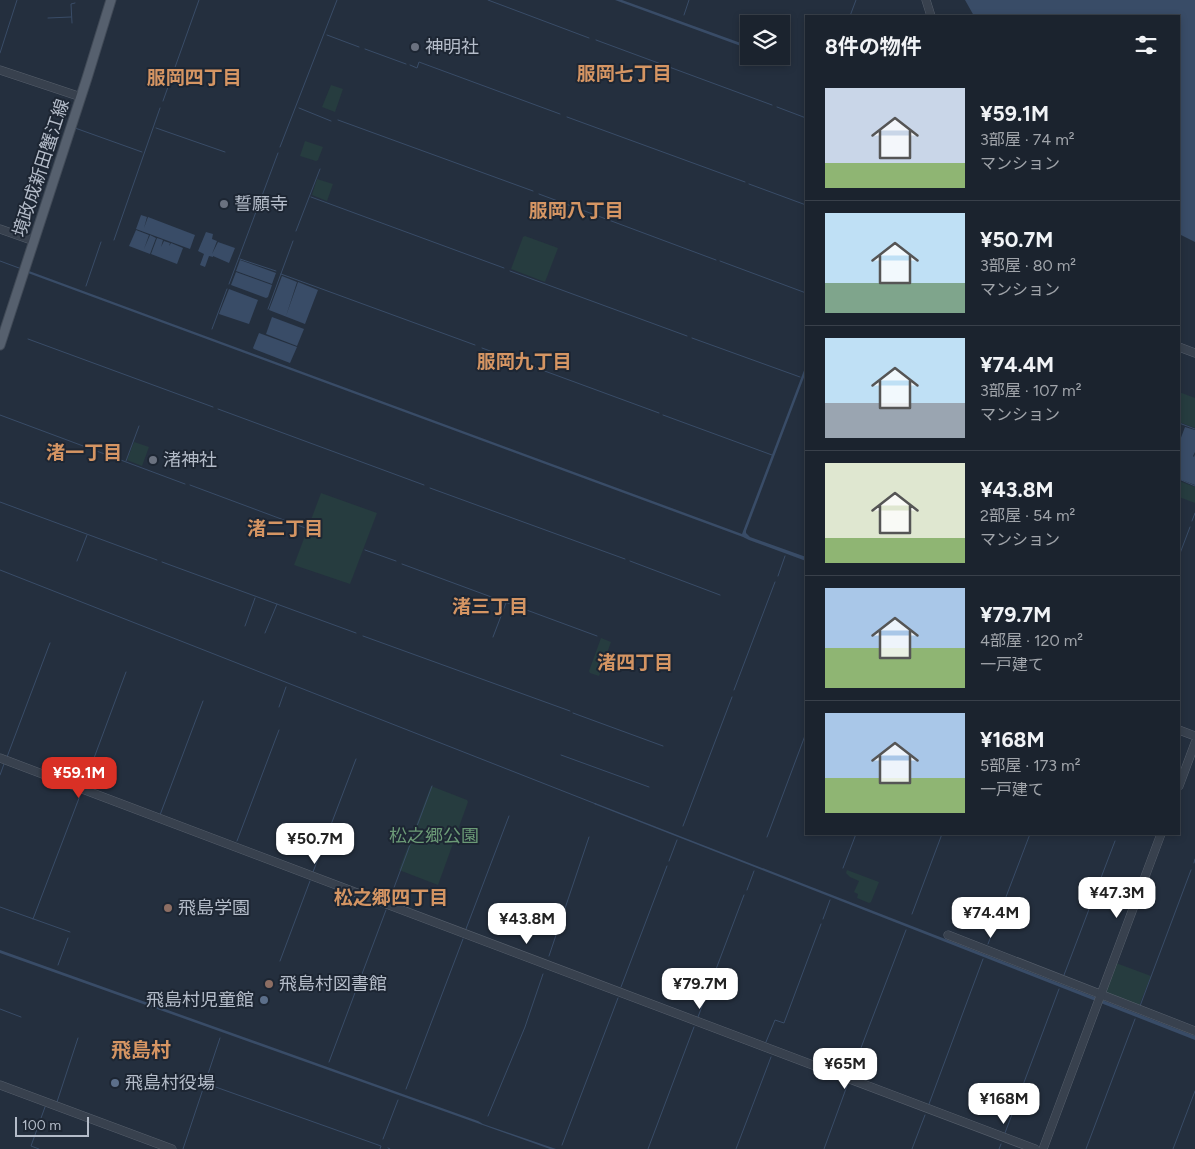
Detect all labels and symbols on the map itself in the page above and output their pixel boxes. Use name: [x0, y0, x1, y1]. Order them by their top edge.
place label: 神明社: [425, 36, 479, 58]
marker: 神明社: [409, 41, 421, 53]
district label: 服岡七丁目: [576, 62, 672, 85]
district label: 服岡四丁目: [146, 66, 242, 89]
street label: 境政成新田蟹江線: [8, 96, 74, 240]
place label: 誓願寺: [234, 193, 288, 215]
marker: 誓願寺: [218, 198, 230, 210]
district label: 服岡八丁目: [528, 199, 624, 222]
district label: 服岡九丁目: [476, 350, 572, 373]
district label: 渚一丁目: [46, 441, 122, 464]
place label: 渚神社: [163, 449, 217, 471]
marker: 渚神社: [147, 454, 159, 466]
district label: 渚二丁目: [247, 517, 323, 540]
district label: 渚三丁目: [452, 595, 528, 618]
district label: 渚四丁目: [597, 651, 673, 674]
pin: ¥59.1M: [38, 756, 120, 799]
pin: ¥50.7M: [274, 822, 356, 865]
park label: 松之郷公園: [389, 825, 479, 847]
pin: ¥47.3M: [1076, 876, 1158, 919]
district label: 松之郷四丁目: [334, 886, 448, 909]
pin: ¥74.4M: [950, 896, 1032, 939]
place label: 飛島学園: [178, 897, 250, 919]
marker: 飛島学園: [162, 902, 174, 914]
pin: ¥43.8M: [486, 902, 568, 945]
pin: ¥79.7M: [659, 968, 741, 1010]
place label: 飛島村図書館: [279, 973, 387, 995]
marker: 飛島村図書館: [263, 978, 275, 990]
place label: 飛島村児童館: [146, 989, 254, 1011]
marker: 飛島村児童館: [258, 994, 270, 1006]
district label: 飛島村: [111, 1038, 171, 1062]
pin: ¥65M: [815, 1048, 875, 1090]
place label: 飛島村役場: [125, 1072, 215, 1094]
marker: 飛島村役場: [109, 1077, 121, 1089]
pin: ¥168M: [969, 1082, 1039, 1125]
scale bar: [15, 1114, 89, 1137]

